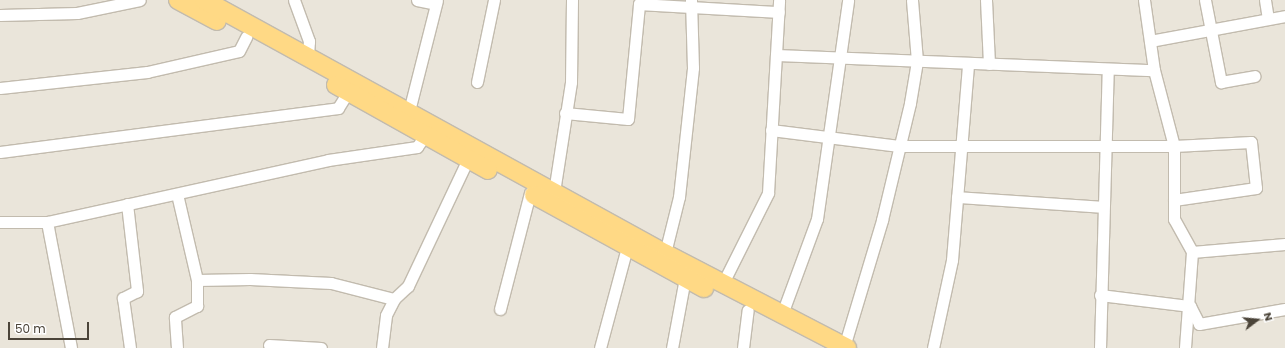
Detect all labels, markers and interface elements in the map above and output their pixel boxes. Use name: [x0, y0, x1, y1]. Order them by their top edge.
north arrow: [1237, 300, 1277, 340]
text: N: [1260, 311, 1277, 323]
scale bar: [10, 314, 91, 340]
text: 50 m: [15, 320, 46, 337]

